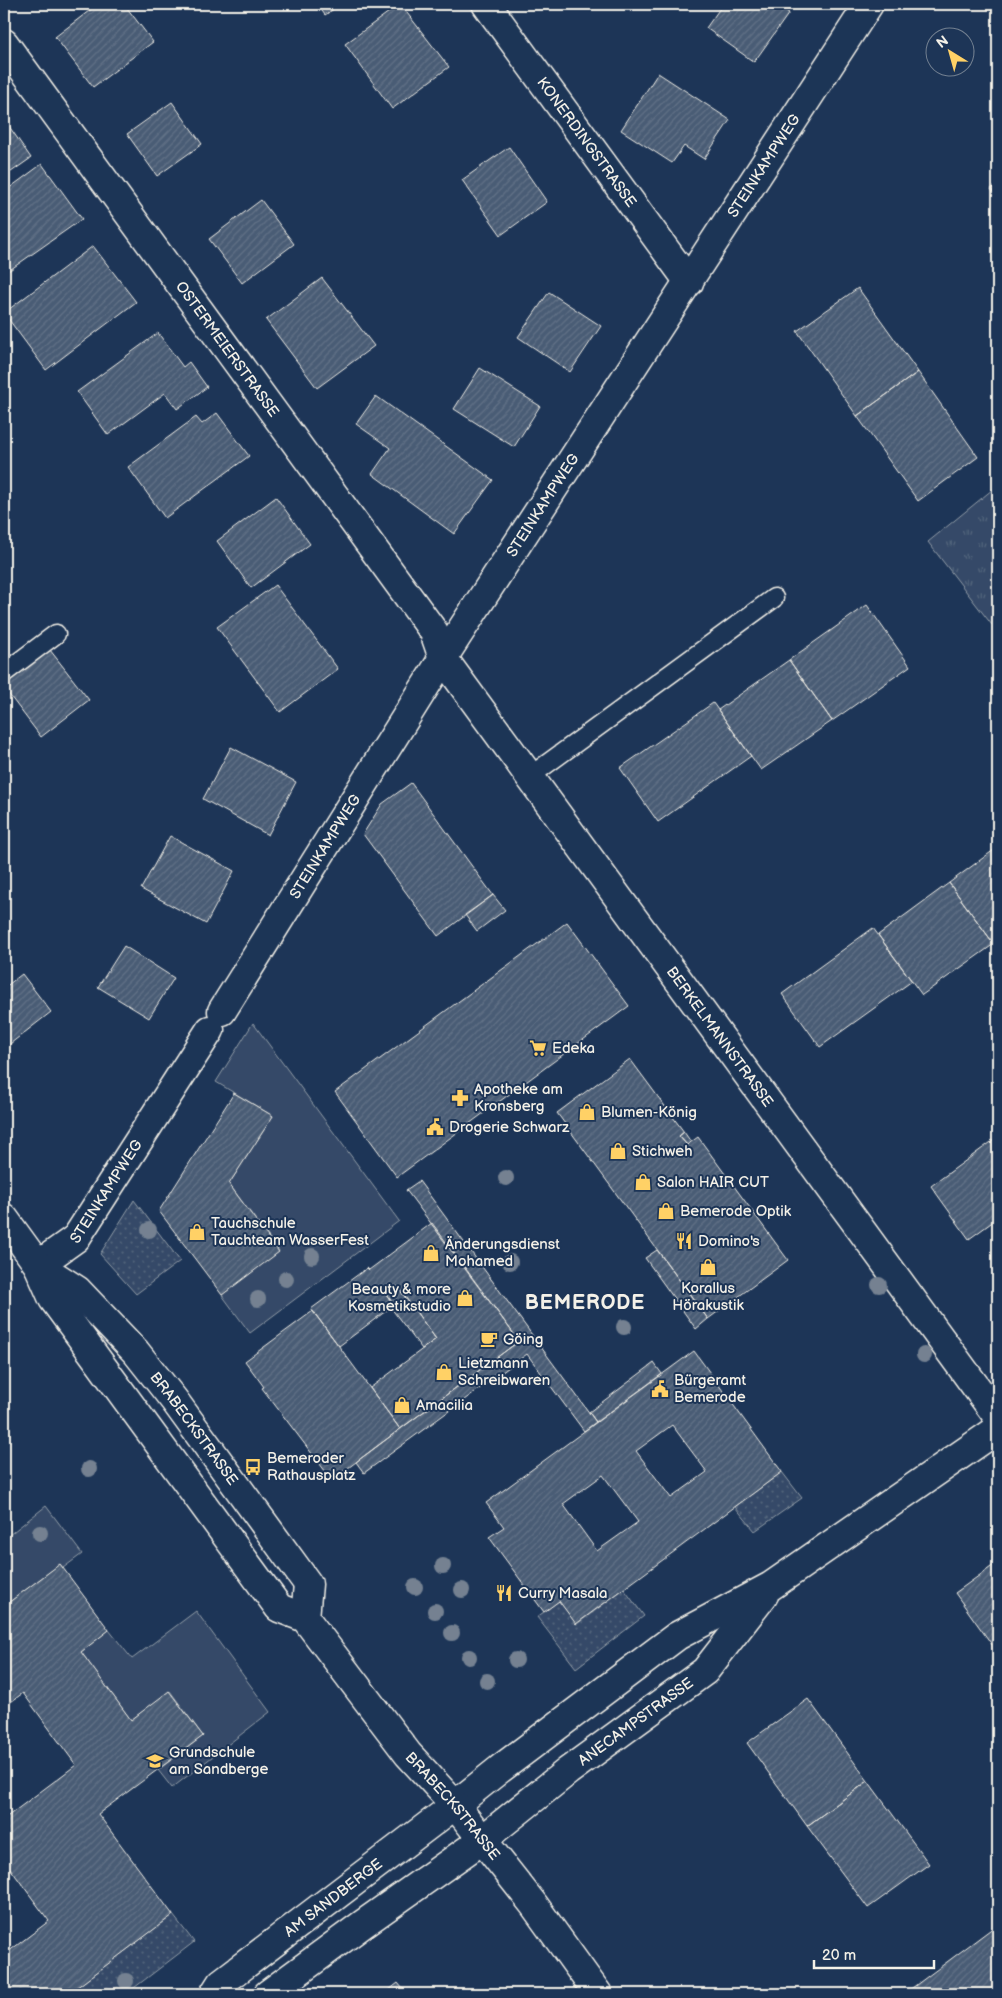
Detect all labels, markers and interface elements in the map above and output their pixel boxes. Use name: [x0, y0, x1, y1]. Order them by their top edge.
north arrow: [924, 28, 974, 78]
text: N: [933, 32, 952, 52]
street label: KONERDINGSTRASSE: [533, 73, 641, 211]
street label: STEINKAMPWEG: [723, 110, 804, 221]
street label: OSTERMEIERSTRASSE: [172, 277, 283, 421]
street label: STEINKAMPWEG: [502, 450, 583, 560]
street label: STEINKAMPWEG: [285, 791, 365, 902]
street label: BERKELMANNSTRASSE: [662, 963, 778, 1111]
supermarket icon: Edeka: [528, 1038, 548, 1058]
place label: Edeka: [552, 1039, 595, 1058]
place label: Apotheke am Kronsberg: [474, 1080, 563, 1116]
pharmacy icon: Apotheke am Kronsberg: [450, 1088, 470, 1108]
shop icon: Blumen-König: [577, 1102, 597, 1122]
place label: Blumen-König: [601, 1103, 697, 1122]
public building icon: Drogerie Schwarz: [425, 1117, 445, 1137]
place label: Drogerie Schwarz: [449, 1118, 570, 1137]
street label: STEINKAMPWEG: [66, 1136, 146, 1247]
shop icon: Stichweh: [608, 1141, 628, 1161]
place label: Stichweh: [632, 1142, 693, 1161]
shop icon: Salon HAIR CUT: [633, 1172, 653, 1192]
place label: Salon HAIR CUT: [657, 1173, 769, 1192]
shop icon: Bemerode Optik: [656, 1201, 676, 1221]
place label: Bemerode Optik: [680, 1202, 792, 1221]
place label: Tauchschule Tauchteam WasserFest: [211, 1214, 369, 1250]
shop icon: Tauchschule Tauchteam WasserFest: [187, 1222, 207, 1242]
restaurant icon: Domino's: [674, 1231, 694, 1251]
place label: Domino's: [698, 1232, 760, 1251]
place label: Änderungsdienst Mohamed: [445, 1235, 560, 1271]
shop icon: Änderungsdienst Mohamed: [421, 1243, 441, 1263]
shop icon: Korallus Hörakustik: [698, 1257, 718, 1277]
place label: Korallus Hörakustik: [672, 1279, 744, 1315]
place label: Beauty & more Kosmetikstudio: [348, 1280, 451, 1316]
shop icon: Beauty & more Kosmetikstudio: [455, 1288, 475, 1308]
district label: BEMERODE: [525, 1291, 645, 1315]
cafe icon: Göing: [479, 1329, 499, 1349]
place label: Göing: [503, 1330, 543, 1349]
place label: Lietzmann Schreibwaren: [458, 1354, 550, 1390]
shop icon: Lietzmann Schreibwaren: [434, 1362, 454, 1382]
street label: BRABECKSTRASSE: [146, 1368, 242, 1489]
place label: Bürgeramt Bemerode: [674, 1371, 746, 1407]
public building icon: Bürgeramt Bemerode: [650, 1379, 670, 1399]
shop icon: Amacilia: [392, 1395, 412, 1415]
place label: Amacilia: [416, 1396, 473, 1415]
place label: Bemeroder Rathausplatz: [267, 1449, 356, 1485]
bus stop icon: Bemeroder Rathausplatz: [243, 1457, 263, 1477]
restaurant icon: Curry Masala: [494, 1583, 514, 1603]
place label: Curry Masala: [518, 1584, 608, 1603]
street label: ANECAMPSTRASSE: [574, 1673, 697, 1770]
place label: Grundschule am Sandberge: [169, 1743, 268, 1779]
street label: BRABECKSTRASSE: [401, 1748, 504, 1864]
school or university icon: Grundschule am Sandberge: [145, 1751, 165, 1771]
street label: AM SANDBERGE: [280, 1854, 386, 1941]
scale bar: [814, 1938, 934, 1970]
text: 20 m: [822, 1946, 856, 1965]

